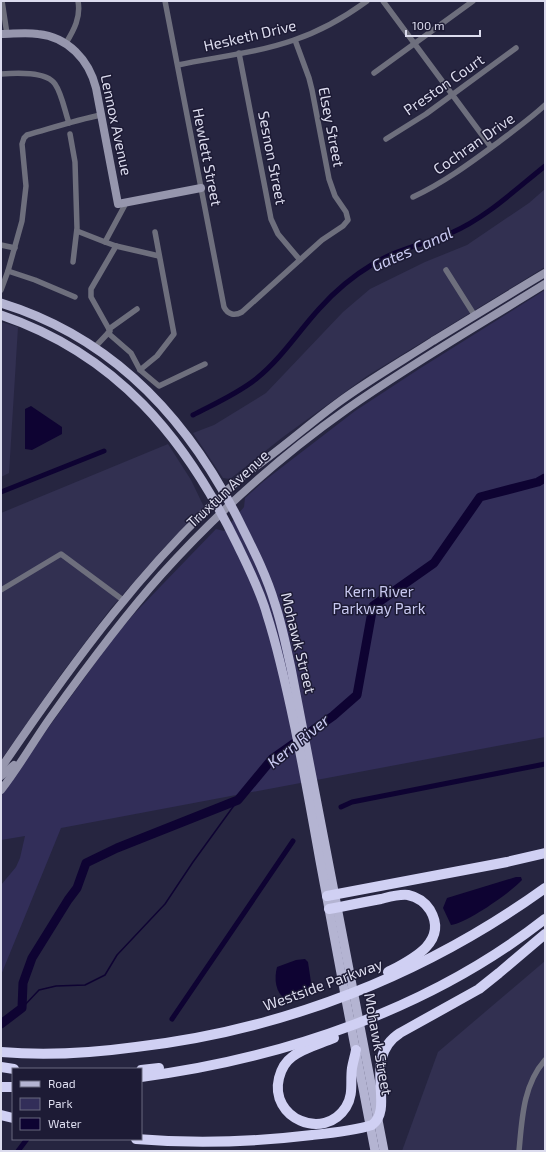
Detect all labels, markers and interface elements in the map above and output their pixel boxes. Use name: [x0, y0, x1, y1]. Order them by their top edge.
scale bar: [406, 12, 480, 38]
street label: Hesketh Drive: [202, 16, 298, 54]
text: 100 m: [412, 18, 444, 32]
street label: Preston Court: [400, 50, 487, 119]
street label: Lennox Avenue: [97, 73, 136, 177]
street label: Elsey Street: [315, 85, 349, 169]
street label: Hewlett Street: [190, 106, 226, 208]
street label: Sesnon Street: [255, 109, 291, 206]
street label: Cochran Drive: [429, 109, 518, 178]
water label: Gates Canal: [368, 222, 455, 275]
street label: Truxtun Avenue: [182, 446, 272, 531]
park label: Kern River Parkway Park: [333, 582, 426, 617]
street label: Mohawk Street: [278, 590, 320, 695]
water label: Kern River: [263, 709, 333, 771]
street label: Westside Parkway: [260, 954, 385, 1014]
street label: Mohawk Street: [361, 991, 397, 1097]
legend: [12, 1068, 142, 1140]
text: Road: [48, 1076, 76, 1090]
text: Park: [48, 1096, 73, 1110]
text: Water: [48, 1116, 82, 1130]

